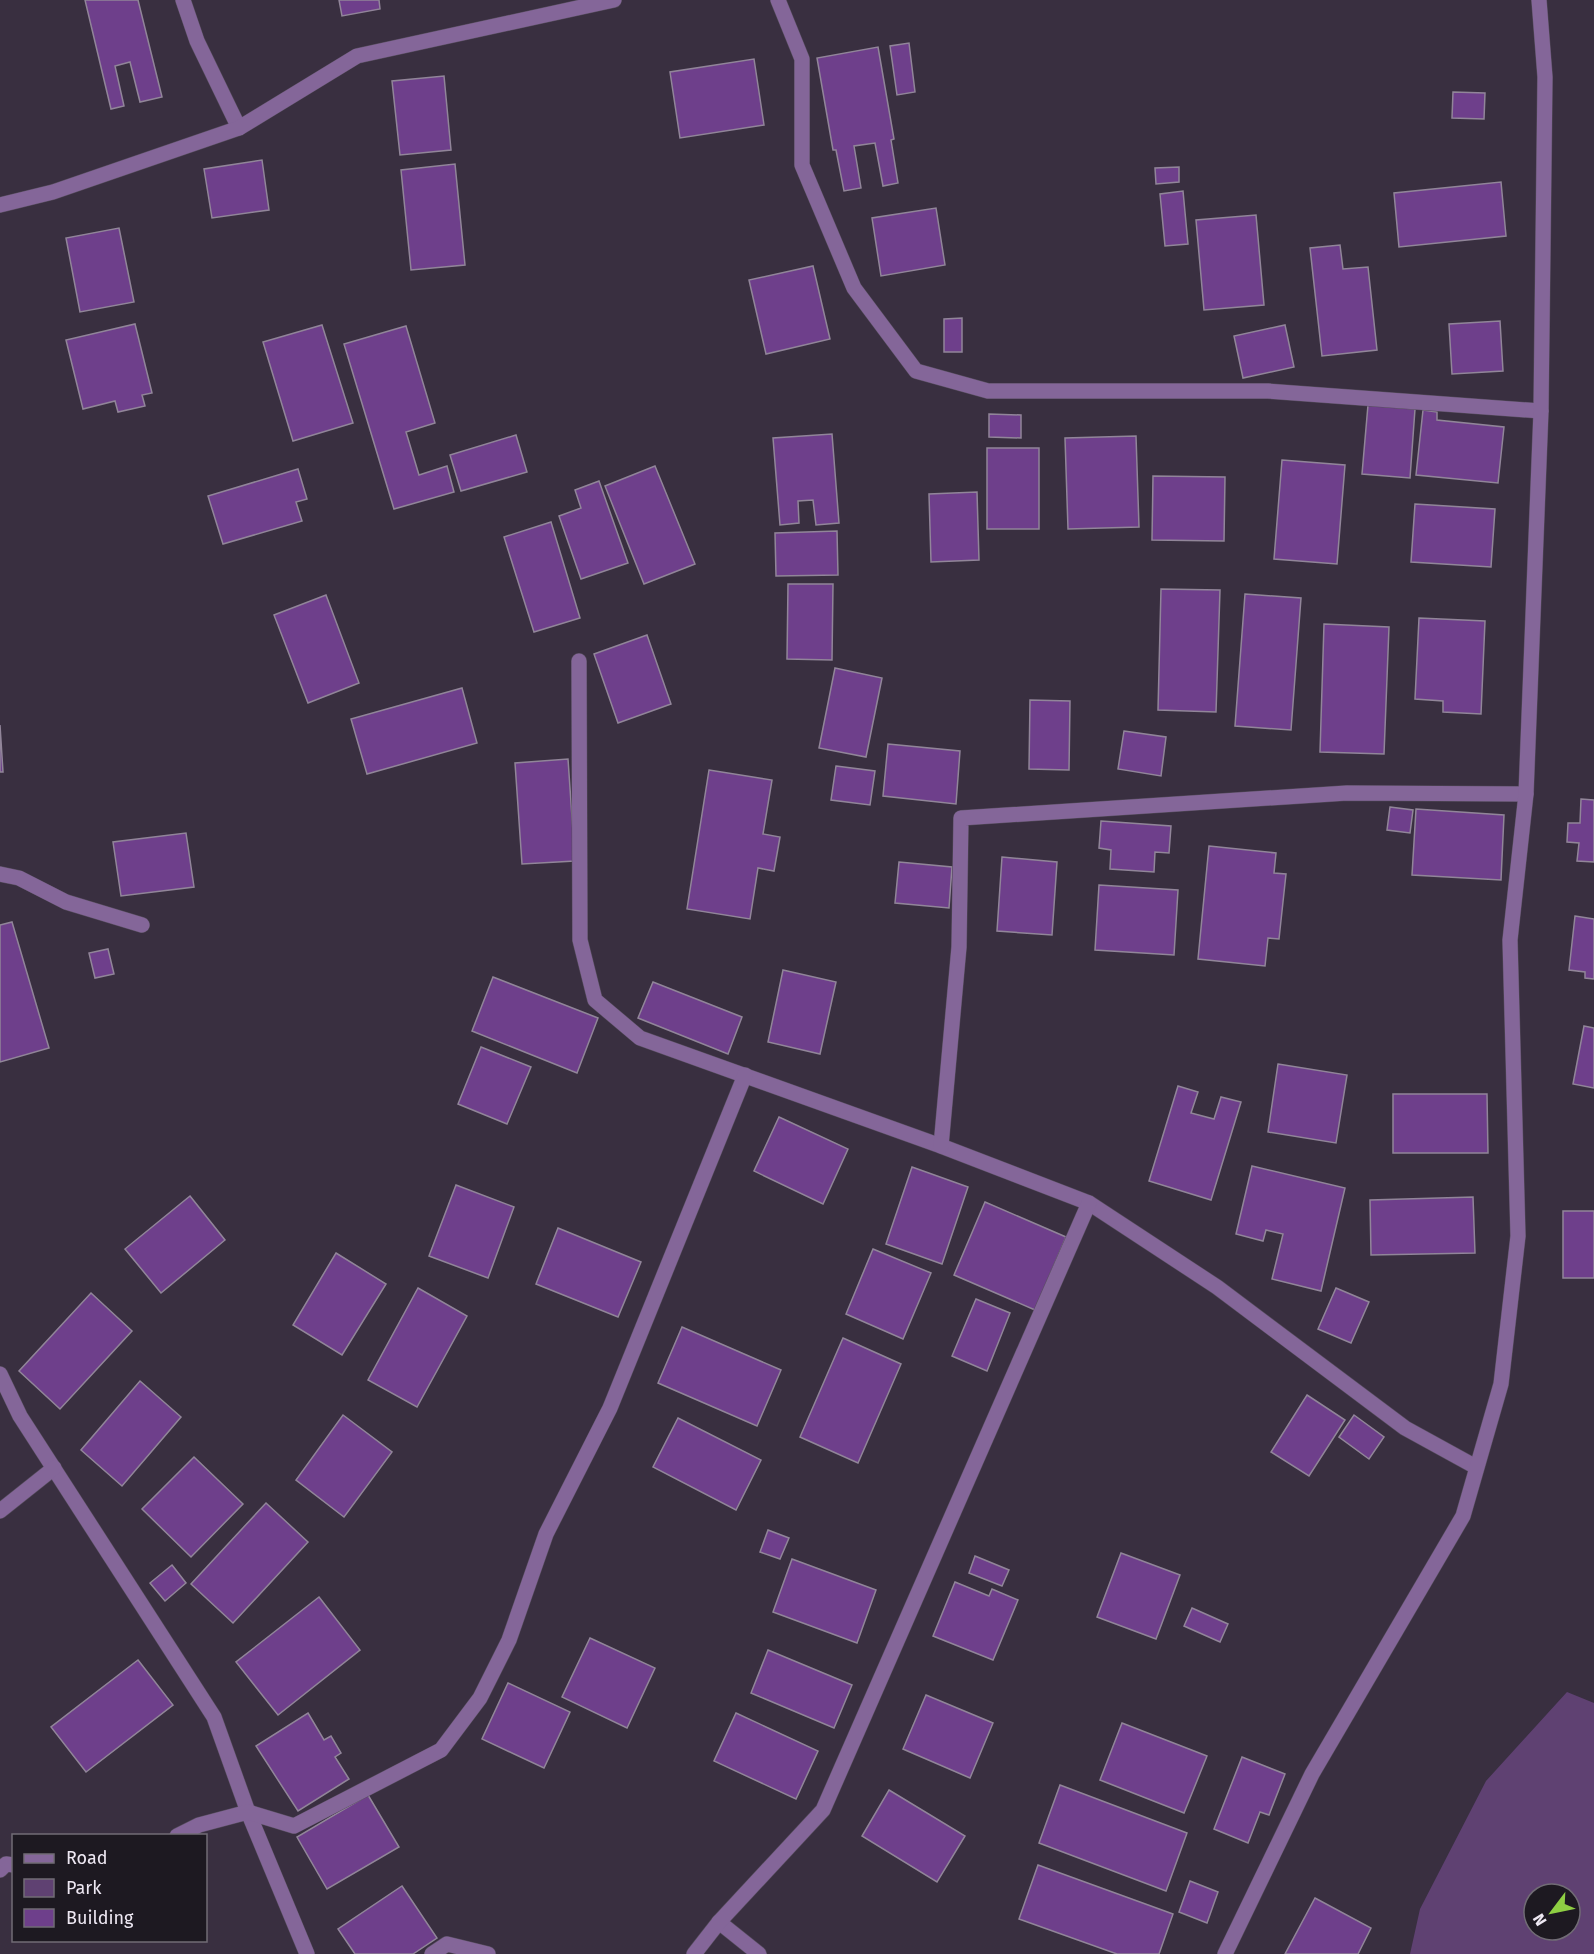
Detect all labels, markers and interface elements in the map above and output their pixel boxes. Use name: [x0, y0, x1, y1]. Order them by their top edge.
legend: [12, 1834, 207, 1942]
text: Road: [66, 1847, 108, 1869]
text: Park: [66, 1877, 102, 1899]
north arrow: [1522, 1882, 1582, 1942]
text: Building: [66, 1907, 134, 1929]
text: N: [1529, 1910, 1551, 1929]

